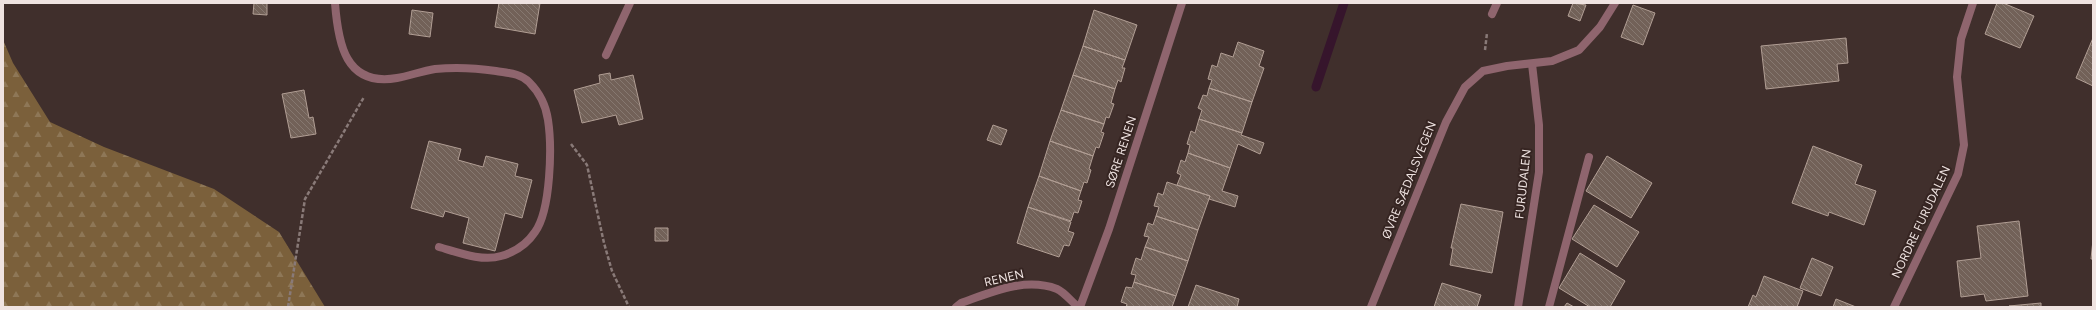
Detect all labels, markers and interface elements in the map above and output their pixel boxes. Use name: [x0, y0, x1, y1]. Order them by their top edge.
street label: SØRE RENEN: [1103, 114, 1139, 190]
street label: ØVRE SÆDALSVEGEN: [1379, 119, 1439, 241]
street label: FURUDALEN: [1512, 148, 1534, 220]
street label: NORDRE FURUDALEN: [1889, 164, 1953, 280]
street label: RENEN: [983, 267, 1025, 289]

